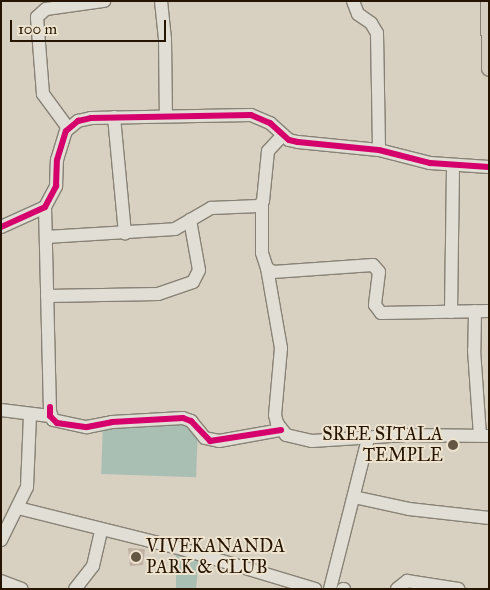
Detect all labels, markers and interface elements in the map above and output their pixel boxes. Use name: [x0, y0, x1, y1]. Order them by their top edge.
scale bar: [12, 10, 169, 42]
text: 100 m: [18, 20, 57, 38]
place label: SREE SITALA TEMPLE: [322, 424, 443, 466]
marker: SREE SITALA TEMPLE: [447, 439, 459, 451]
place label: VIVEKANANDA PARK & CLUB: [146, 536, 285, 578]
marker: VIVEKANANDA PARK & CLUB: [130, 551, 142, 563]

